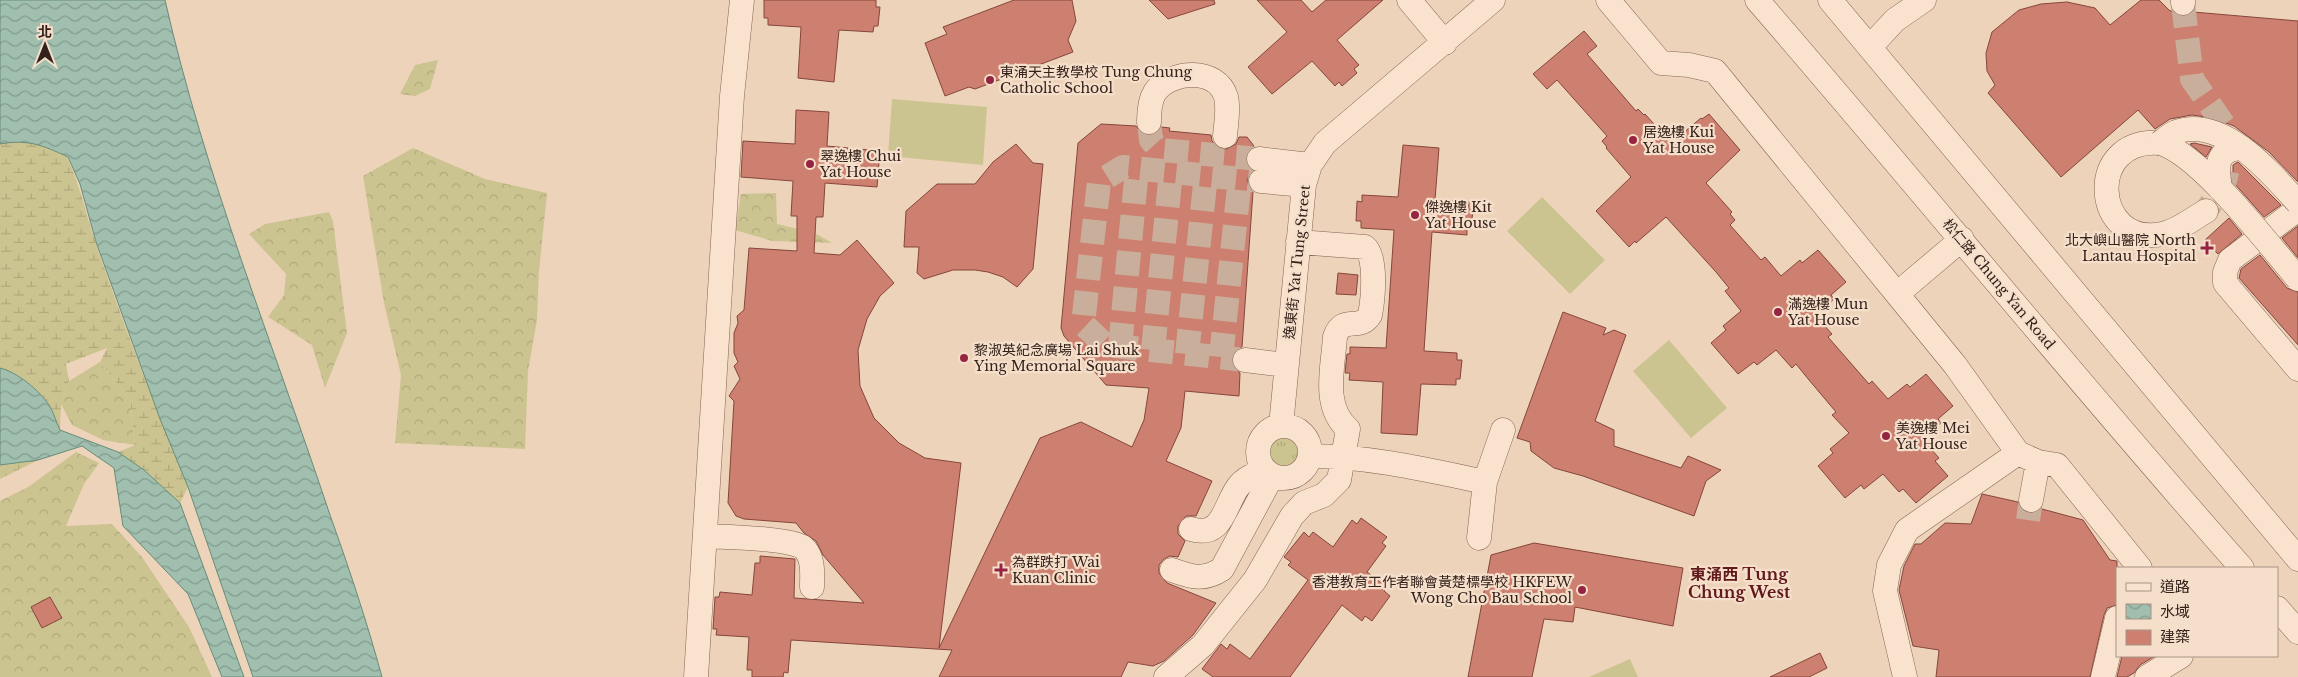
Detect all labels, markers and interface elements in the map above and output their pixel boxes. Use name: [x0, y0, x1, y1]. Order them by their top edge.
north arrow: [20, 20, 70, 70]
text: 北: [38, 23, 52, 41]
place label: 東涌天主教學校 Tung Chung Catholic School: [1000, 63, 1193, 97]
marker: 東涌天主教學校 Tung Chung Catholic School: [984, 74, 996, 86]
place label: 居逸樓 Kui Yat House: [1642, 123, 1714, 157]
marker: 居逸樓 Kui Yat House: [1627, 134, 1639, 146]
place label: 翠逸樓 Chui Yat House: [819, 147, 901, 181]
marker: 翠逸樓 Chui Yat House: [804, 158, 816, 170]
street label: 逸東街 Yat Tung Street: [1280, 183, 1314, 340]
place label: 傑逸樓 Kit Yat House: [1424, 198, 1496, 232]
marker: 傑逸樓 Kit Yat House: [1409, 209, 1421, 221]
street label: 松仁路 Chung Yan Road: [1939, 215, 2059, 353]
place label: 北大嶼山醫院 North Lantau Hospital: [2065, 231, 2196, 265]
marker: 北大嶼山醫院 North Lantau Hospital: [2200, 241, 2214, 255]
place label: 滿逸樓 Mun Yat House: [1787, 295, 1868, 329]
marker: 滿逸樓 Mun Yat House: [1772, 306, 1784, 318]
place label: 黎淑英紀念廣場 Lai Shuk Ying Memorial Square: [973, 341, 1140, 375]
marker: 黎淑英紀念廣場 Lai Shuk Ying Memorial Square: [958, 352, 970, 364]
place label: 美逸樓 Mei Yat House: [1895, 419, 1970, 453]
marker: 美逸樓 Mei Yat House: [1880, 430, 1892, 442]
place label: 為群跌打 Wai Kuan Clinic: [1012, 553, 1100, 587]
marker: 為群跌打 Wai Kuan Clinic: [994, 563, 1008, 577]
district label: 東涌西 Tung Chung West: [1688, 564, 1791, 602]
legend: [2116, 567, 2278, 657]
place label: 香港教育工作者聯會黃楚標學校 HKFEW Wong Cho Bau School: [1312, 573, 1573, 607]
text: 道路: [2160, 577, 2190, 596]
marker: 香港教育工作者聯會黃楚標學校 HKFEW Wong Cho Bau School: [1576, 584, 1588, 596]
text: 水域: [2160, 602, 2190, 621]
text: 建築: [2160, 627, 2190, 646]

